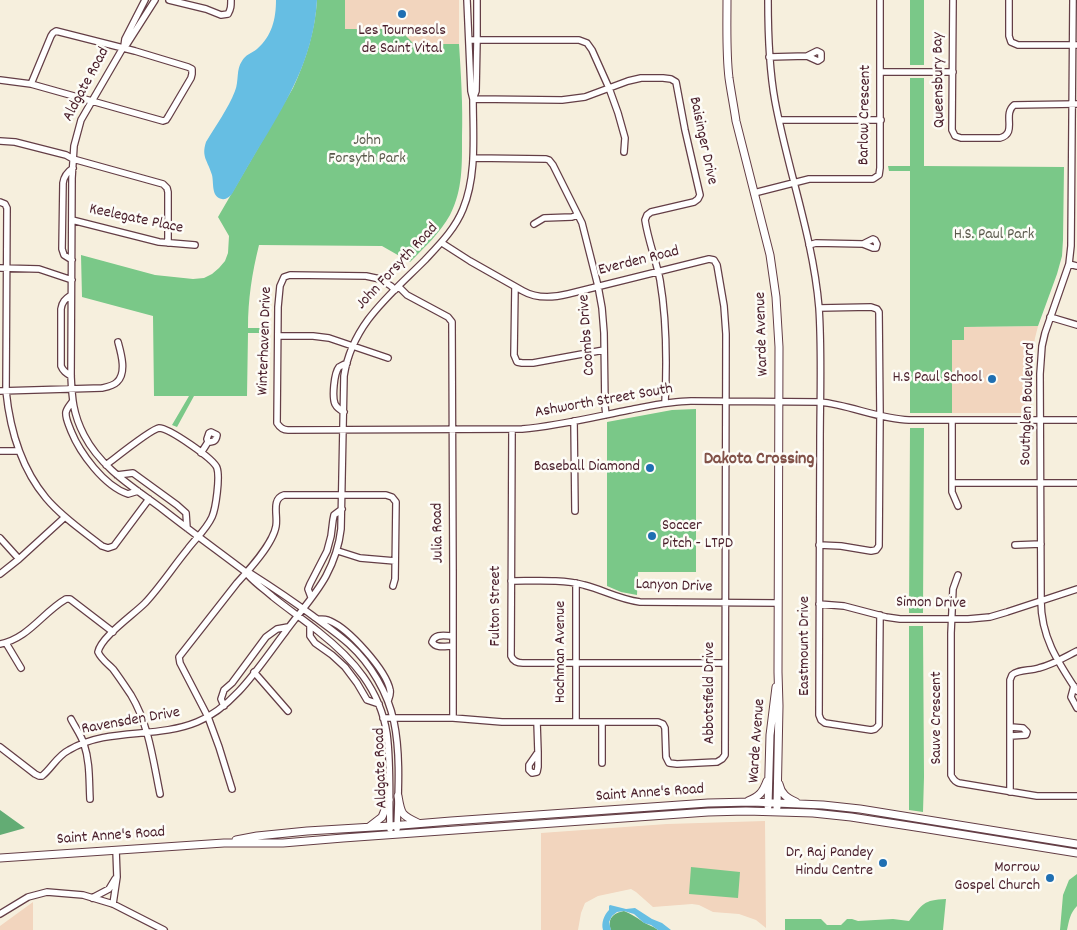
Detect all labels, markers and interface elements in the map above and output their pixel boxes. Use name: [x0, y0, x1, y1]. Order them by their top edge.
marker: Les Tournesols de Saint Vital: [396, 8, 408, 20]
place label: Les Tournesols de Saint Vital: [358, 22, 446, 60]
street label: Queensbury Bay: [930, 32, 950, 128]
street label: Aldgate Road: [59, 45, 115, 125]
street label: Barlow Crescent: [856, 65, 876, 165]
street label: Baisinger Drive: [683, 95, 721, 187]
park label: John Forsyth Park: [328, 132, 406, 170]
street label: Keelegate Place: [87, 201, 185, 239]
street label: John Forsyth Road: [353, 220, 443, 314]
park label: H.S. Paul Park: [954, 226, 1034, 246]
street label: Everden Road: [597, 243, 681, 281]
street label: Winterhaven Drive: [255, 286, 277, 396]
street label: Warde Avenue: [752, 291, 774, 377]
street label: Coombs Drive: [576, 294, 600, 376]
street label: Southglen Boulevard: [1017, 342, 1041, 466]
place label: H.S Paul School: [892, 369, 982, 389]
marker: H.S Paul School: [986, 373, 998, 385]
street label: Ashworth Street South: [533, 380, 675, 424]
district label: Dakota Crossing: [704, 450, 814, 472]
place label: Baseball Diamond: [534, 458, 640, 478]
marker: Baseball Diamond: [644, 462, 656, 474]
street label: Julia Road: [429, 503, 449, 563]
place label: Soccer Pitch - LTPD: [662, 517, 733, 555]
marker: Soccer Pitch - LTPD: [646, 530, 658, 542]
street label: Fulton Street: [487, 566, 507, 646]
street label: Lanyon Drive: [635, 576, 713, 598]
street label: Simon Drive: [896, 594, 966, 614]
street label: Eastmount Drive: [796, 596, 816, 696]
street label: Hochman Avenue: [552, 601, 572, 703]
street label: Abbotsfield Drive: [701, 642, 721, 744]
street label: Sauve Crescent: [928, 671, 948, 765]
street label: Warde Avenue: [745, 698, 771, 784]
street label: Ravensden Drive: [80, 704, 182, 740]
street label: Aldgate Road: [371, 727, 393, 809]
street label: Saint Anne's Road: [595, 781, 705, 807]
street label: Saint Anne's Road: [56, 824, 166, 850]
place label: Dr, Raj Pandey Hindu Centre: [786, 844, 873, 882]
marker: Dr, Raj Pandey Hindu Centre: [877, 857, 889, 869]
place label: Morrow Gospel Church: [954, 859, 1040, 897]
marker: Morrow Gospel Church: [1044, 872, 1056, 884]

